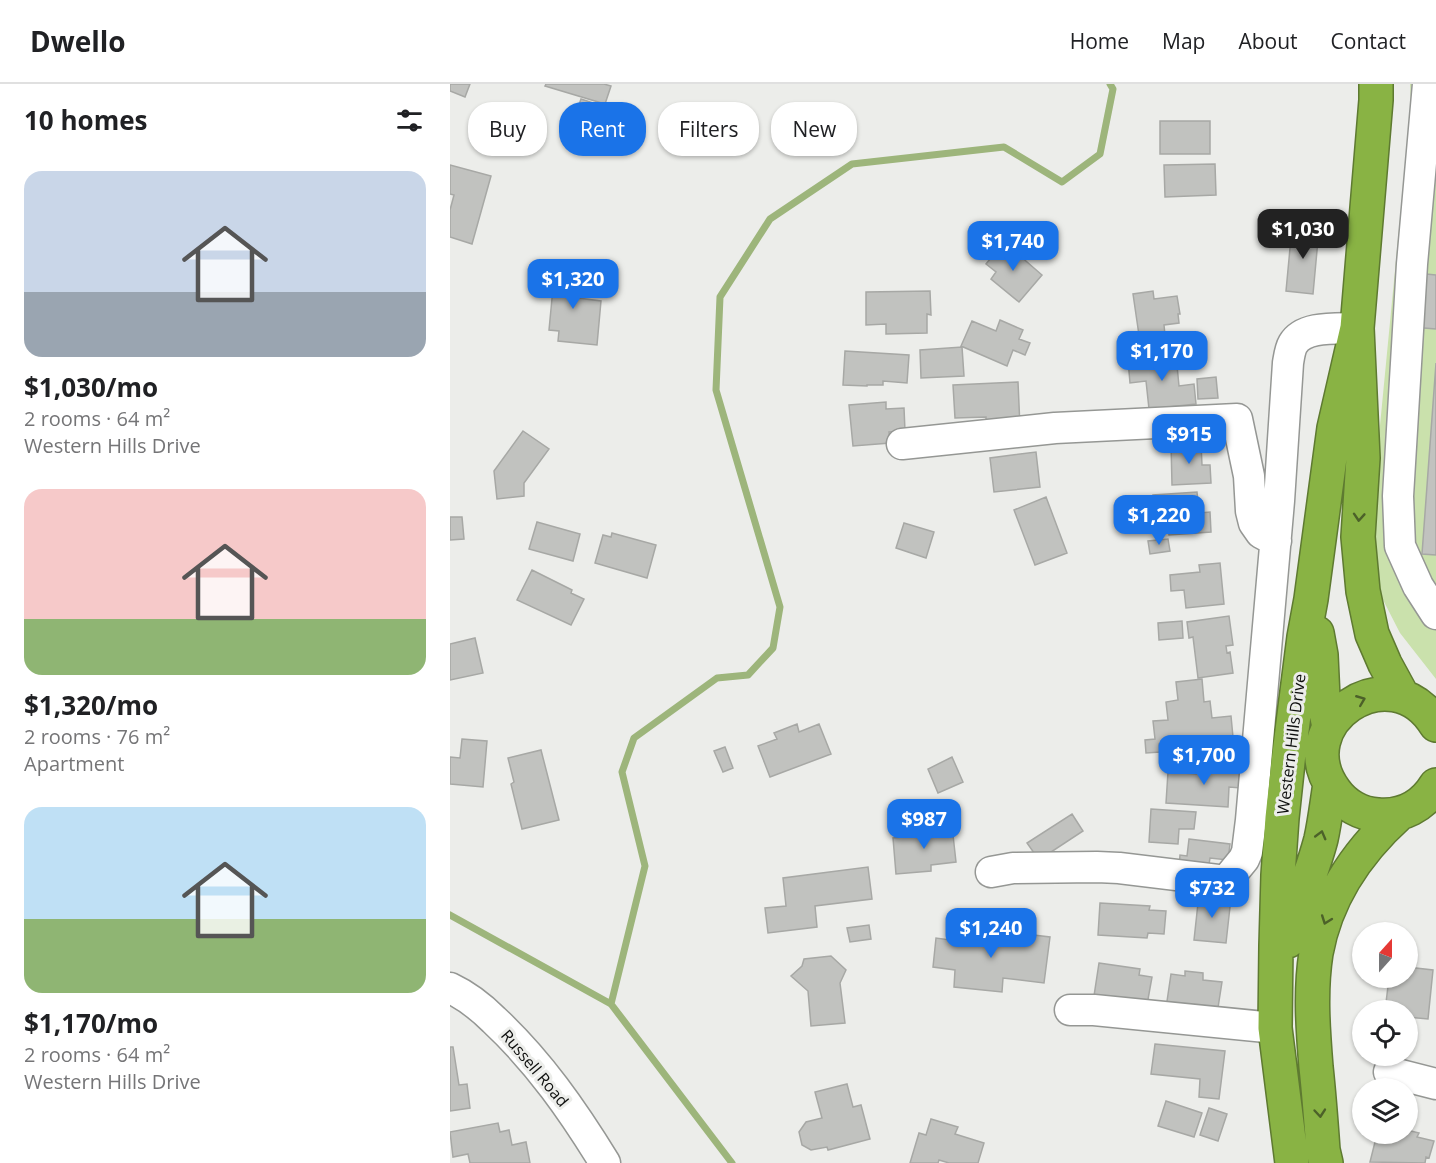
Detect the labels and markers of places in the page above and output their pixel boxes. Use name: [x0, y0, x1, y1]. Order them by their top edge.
pin: $1,030: [1254, 209, 1352, 260]
pin: $1,740: [964, 221, 1062, 272]
pin: $1,320: [524, 259, 622, 310]
pin: $1,170: [1113, 331, 1211, 382]
pin: $915: [1153, 414, 1225, 465]
pin: $1,220: [1110, 495, 1208, 546]
pin: $1,700: [1155, 735, 1253, 786]
pin: $987: [888, 799, 960, 850]
pin: $732: [1176, 868, 1248, 919]
pin: $1,240: [942, 908, 1040, 959]

